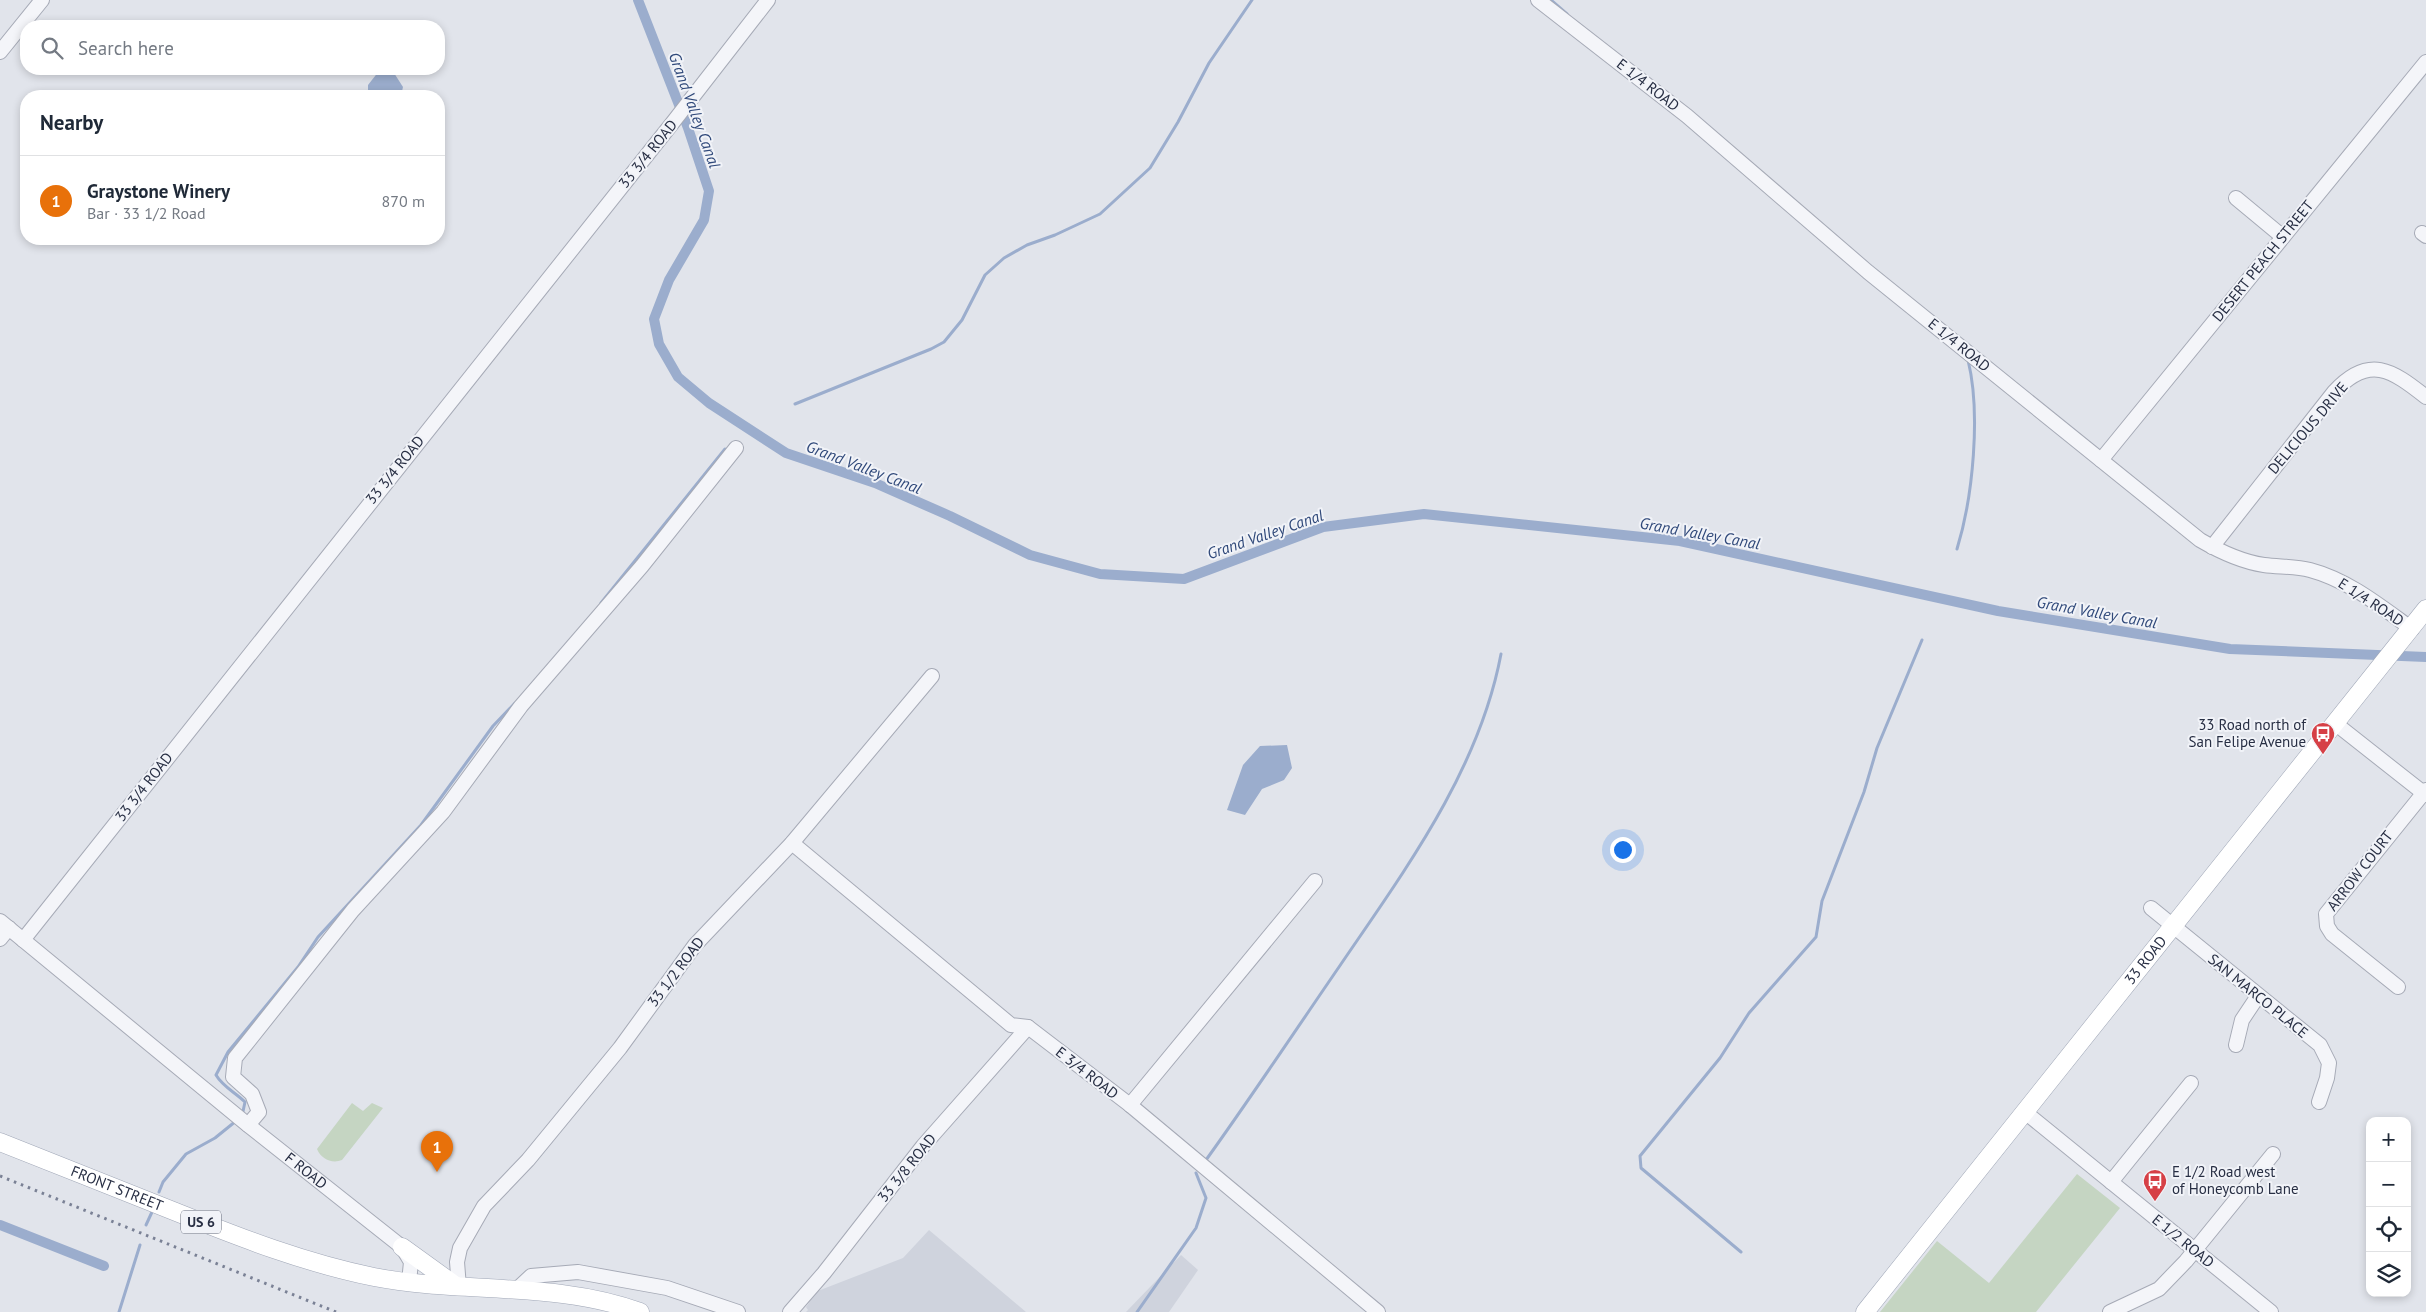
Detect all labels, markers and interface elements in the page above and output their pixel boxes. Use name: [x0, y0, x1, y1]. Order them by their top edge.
search box: [20, 20, 445, 75]
icon: search: [38, 34, 66, 62]
text: Search here: [78, 36, 174, 60]
water label: Grand Valley Canal: [665, 49, 725, 171]
street label: E 1/4 ROAD: [1613, 54, 1683, 115]
text: Nearby: [40, 109, 103, 136]
street label: 33 3/4 ROAD: [614, 116, 681, 192]
text: Graystone Winery: [87, 179, 230, 203]
text: 1: [51, 191, 61, 211]
text: 870 m: [382, 191, 425, 211]
street label: DESERT PEACH STREET: [2208, 196, 2318, 325]
text: Bar · 33 1/2 Road: [87, 203, 206, 223]
street label: E 1/4 ROAD: [1924, 314, 1994, 375]
street label: DELICIOUS DRIVE: [2264, 378, 2352, 478]
street label: 33 3/4 ROAD: [361, 432, 428, 508]
water label: Grand Valley Canal: [804, 436, 925, 498]
water label: Grand Valley Canal: [1204, 505, 1326, 563]
water label: Grand Valley Canal: [1638, 513, 1762, 554]
street label: E 1/4 ROAD: [2335, 573, 2408, 630]
water label: Grand Valley Canal: [2035, 592, 2159, 633]
place label: 33 Road north of San Felipe Avenue: [2189, 715, 2307, 751]
bus stop icon: 33 Road north of San Felipe Avenue: [2310, 721, 2336, 755]
street label: 33 3/4 ROAD: [111, 748, 177, 825]
street label: ARROW COURT: [2322, 826, 2397, 915]
your location: [1610, 837, 1636, 863]
street label: 33 ROAD: [2120, 932, 2171, 988]
street label: 33 1/2 ROAD: [643, 933, 708, 1010]
street label: SAN MARCO PLACE: [2204, 949, 2312, 1042]
street label: E 3/4 ROAD: [1052, 1042, 1122, 1103]
map controls: [2366, 1117, 2411, 1297]
button: +: [2366, 1117, 2411, 1162]
street label: 33 3/8 ROAD: [873, 1130, 940, 1206]
pin: 1: [421, 1131, 453, 1172]
street label: F ROAD: [281, 1148, 331, 1193]
street label: FRONT STREET: [68, 1161, 167, 1215]
place label: E 1/2 Road west of Honeycomb Lane: [2172, 1162, 2299, 1198]
button: −: [2366, 1162, 2411, 1207]
bus stop icon: E 1/2 Road west of Honeycomb Lane: [2142, 1168, 2168, 1202]
button: locate: [2366, 1207, 2411, 1252]
road number: US 6: [181, 1210, 221, 1234]
street label: E 1/2 ROAD: [2148, 1210, 2218, 1271]
button: layers: [2366, 1252, 2411, 1297]

